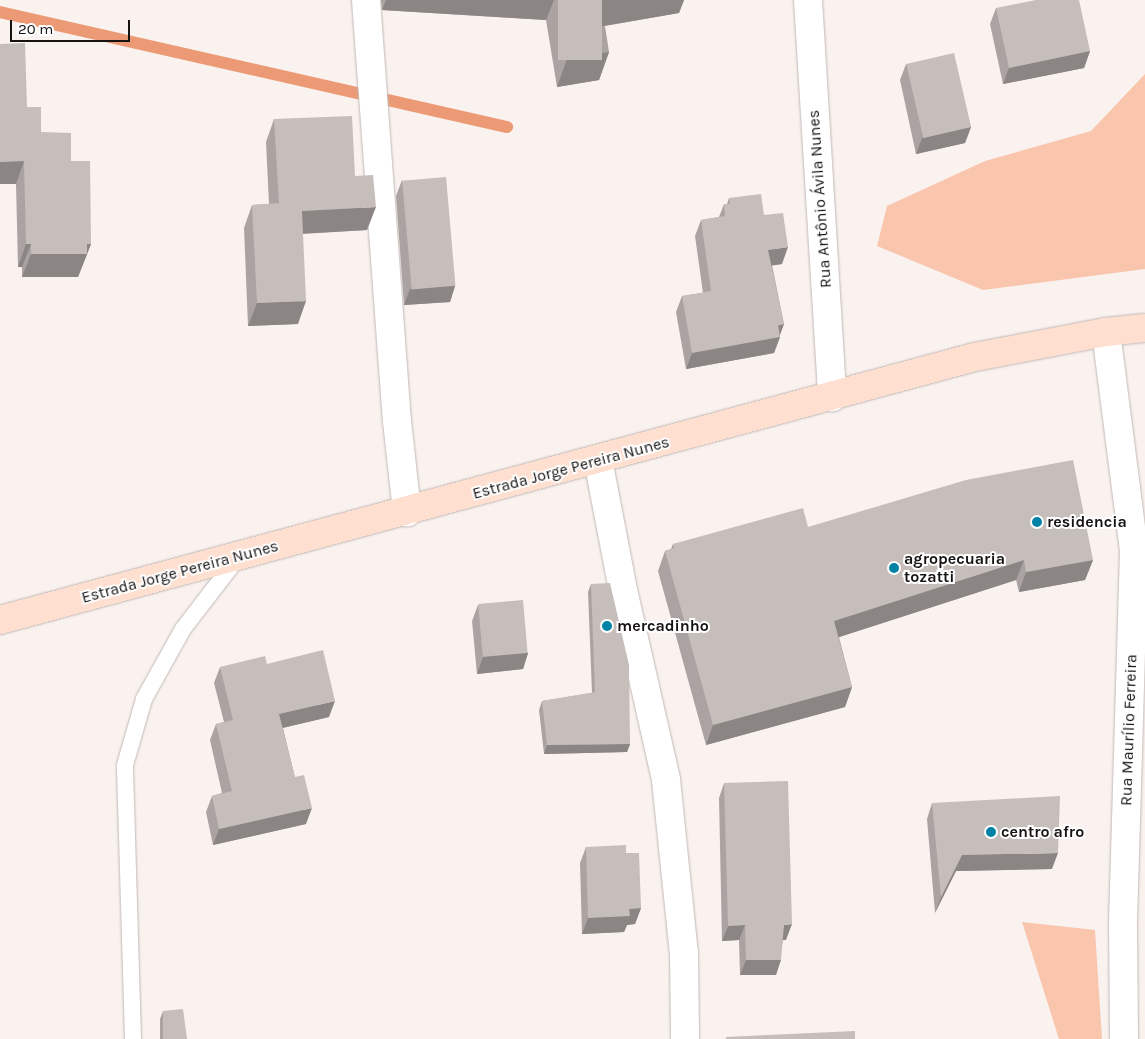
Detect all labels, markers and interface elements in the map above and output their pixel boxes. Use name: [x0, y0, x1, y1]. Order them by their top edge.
scale bar: [12, 10, 132, 42]
text: 20 m: [18, 20, 53, 38]
street label: Rua Antônio Ávila Nunes: [804, 109, 836, 289]
street label: Estrada Jorge Pereira Nunes: [470, 432, 672, 504]
place label: residencia: [1047, 512, 1127, 532]
marker: residencia: [1031, 516, 1043, 528]
street label: Estrada Jorge Pereira Nunes: [79, 536, 281, 608]
place label: agropecuaria tozatti: [904, 549, 1005, 587]
marker: agropecuaria tozatti: [888, 562, 900, 574]
place label: mercadinho: [617, 616, 709, 636]
marker: mercadinho: [601, 620, 613, 632]
street label: Rua Maurílio Ferreira: [1117, 654, 1141, 806]
place label: centro afro: [1001, 822, 1084, 842]
marker: centro afro: [985, 826, 997, 838]

